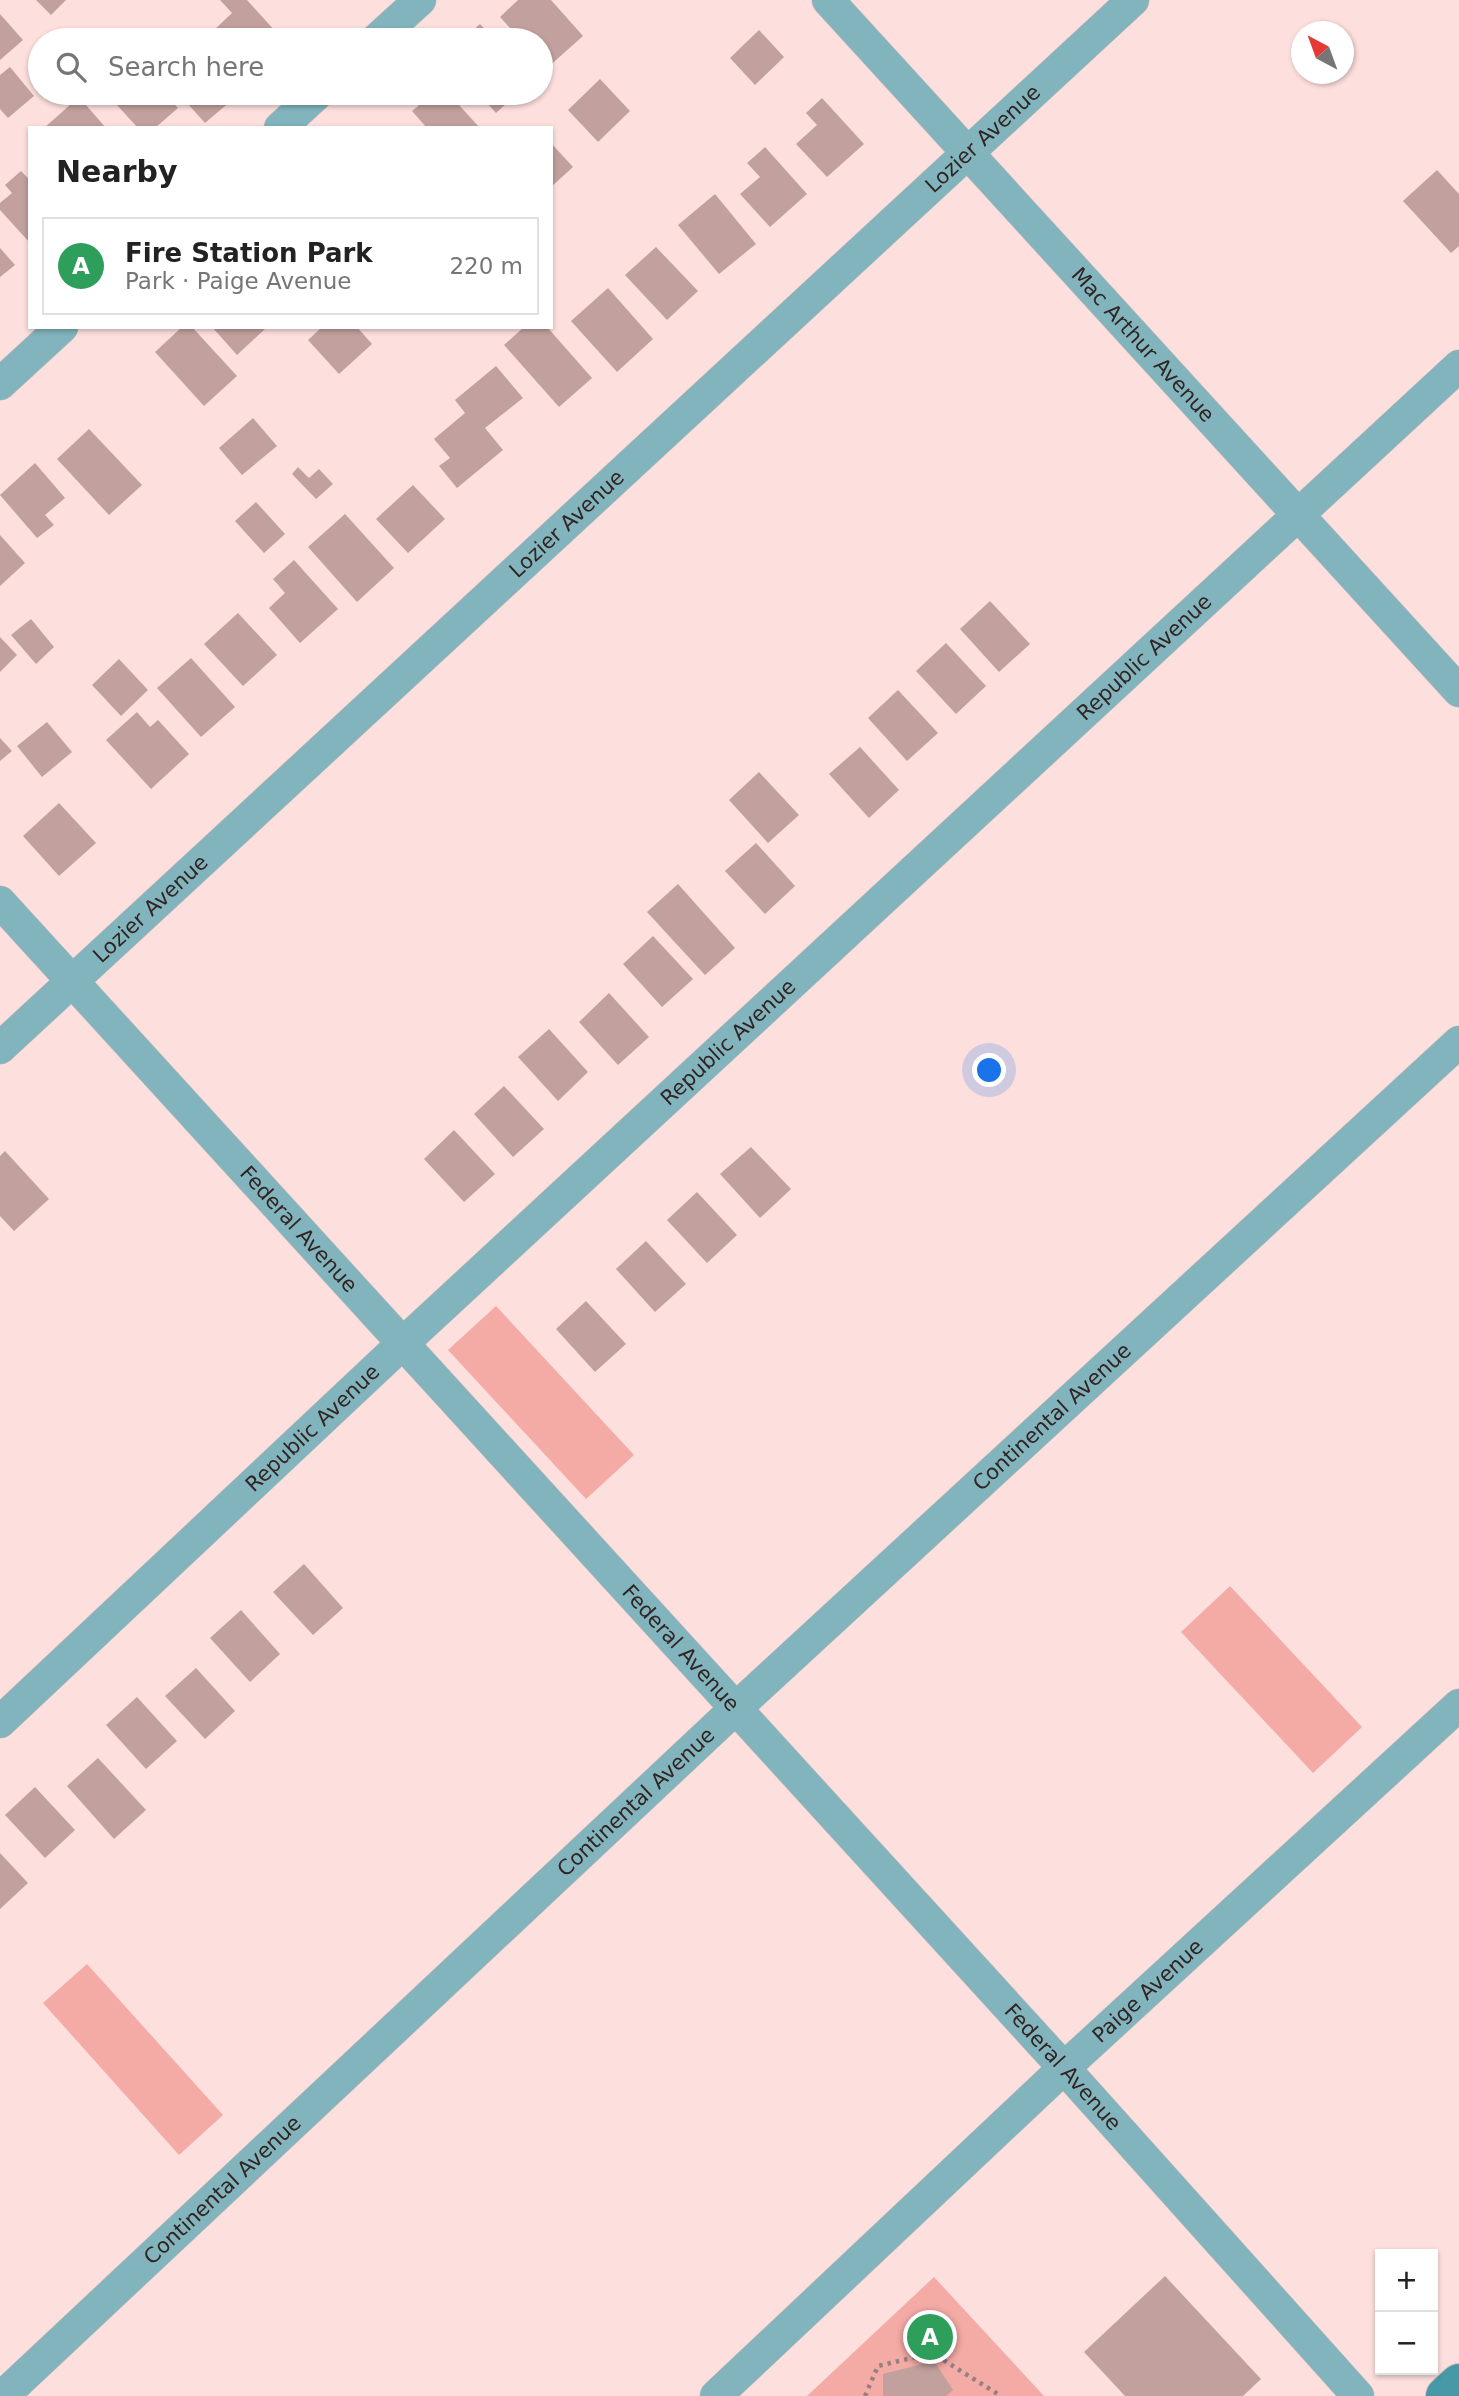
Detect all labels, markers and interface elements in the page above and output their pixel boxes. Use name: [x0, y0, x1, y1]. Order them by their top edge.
north arrow: [1291, 21, 1354, 84]
search box: [28, 28, 553, 105]
icon: search: [52, 48, 90, 86]
text: Search here: [108, 52, 264, 82]
street label: Lozier Avenue: [921, 80, 1045, 198]
text: Nearby: [56, 154, 178, 189]
text: Fire Station Park: [125, 238, 373, 268]
text: A: [72, 253, 90, 279]
text: 220 m: [449, 253, 523, 279]
street label: Mac Arthur Avenue: [1066, 263, 1219, 427]
text: Park · Paige Avenue: [125, 268, 351, 294]
street label: Lozier Avenue: [504, 465, 629, 583]
street label: Republic Avenue: [1072, 589, 1216, 725]
street label: Lozier Avenue: [88, 850, 213, 968]
street label: Republic Avenue: [656, 974, 800, 1110]
your location: [972, 1053, 1006, 1087]
street label: Federal Avenue: [235, 1161, 362, 1297]
street label: Continental Avenue: [968, 1338, 1136, 1496]
street label: Republic Avenue: [241, 1360, 384, 1497]
street label: Federal Avenue: [617, 1580, 744, 1716]
street label: Continental Avenue: [553, 1723, 719, 1881]
street label: Paige Avenue: [1088, 1934, 1208, 2048]
street label: Federal Avenue: [999, 1999, 1126, 2135]
street label: Continental Avenue: [139, 2111, 306, 2269]
map controls: [1375, 2249, 1438, 2375]
button: +: [1375, 2249, 1438, 2312]
pin: A: [907, 2311, 953, 2363]
button: −: [1375, 2312, 1438, 2375]

